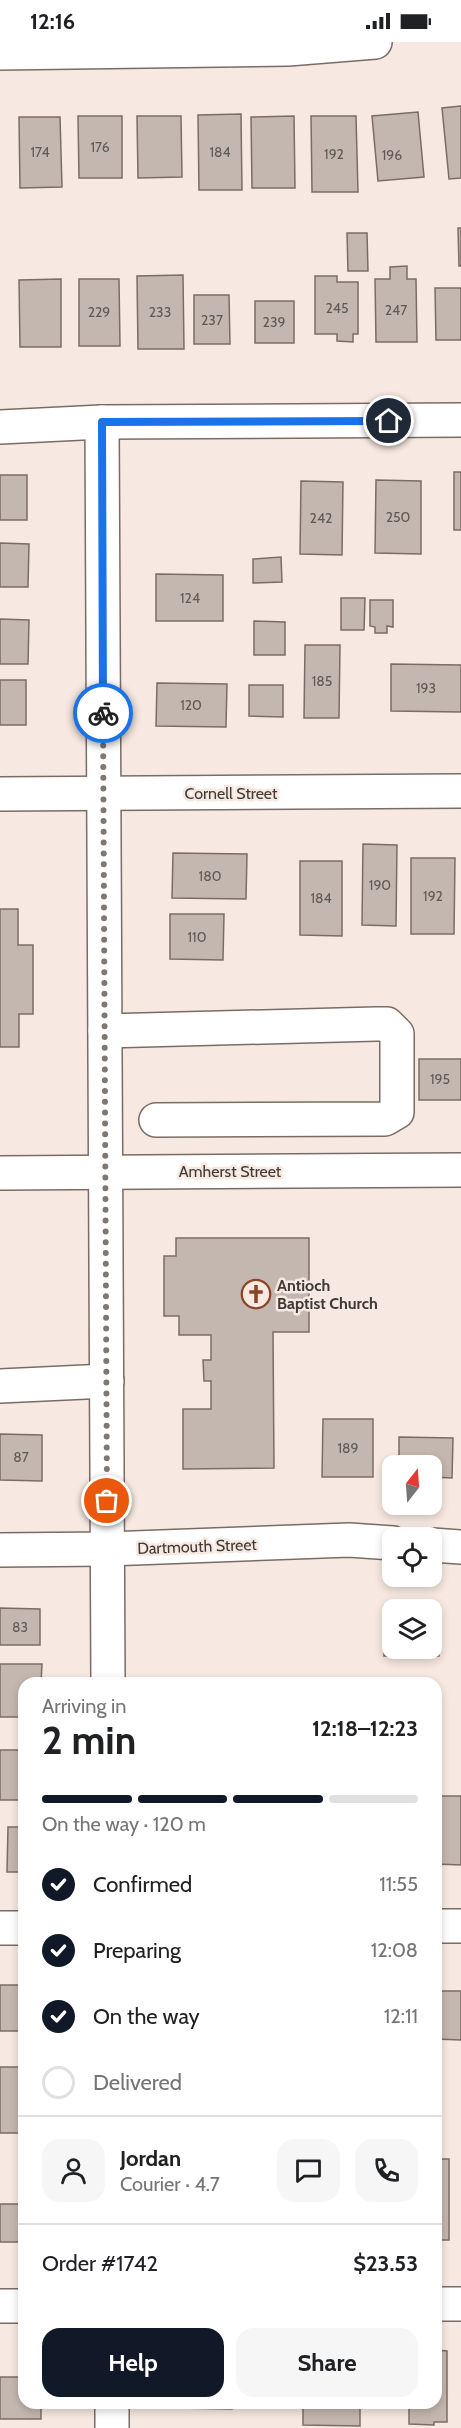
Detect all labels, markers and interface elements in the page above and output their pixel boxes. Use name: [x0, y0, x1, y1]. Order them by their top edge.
text: 12:16: [30, 8, 75, 35]
house number: 176: [90, 138, 110, 156]
house number: 174: [30, 143, 50, 161]
house number: 184: [209, 143, 231, 161]
house number: 192: [324, 145, 344, 163]
house number: 196: [382, 146, 402, 164]
house number: 245: [325, 299, 349, 317]
house number: 247: [385, 301, 407, 319]
house number: 229: [88, 303, 110, 321]
house number: 233: [149, 303, 171, 321]
house number: 237: [201, 311, 223, 329]
house number: 239: [263, 313, 285, 331]
pin: [363, 395, 414, 446]
icon: home: [372, 404, 405, 437]
house number: 250: [386, 508, 411, 526]
house number: 242: [310, 509, 332, 527]
house number: 124: [180, 589, 200, 607]
house number: 185: [312, 672, 332, 690]
house number: 193: [416, 679, 436, 697]
courier: [73, 683, 133, 743]
house number: 120: [180, 696, 202, 714]
icon: bike: [87, 697, 120, 730]
street label: Cornell Street: [185, 784, 278, 803]
house number: 180: [199, 867, 222, 885]
house number: 190: [369, 876, 391, 894]
house number: 192: [423, 887, 443, 905]
house number: 184: [310, 889, 332, 907]
house number: 110: [188, 928, 207, 946]
house number: 195: [430, 1070, 450, 1088]
street label: Amherst Street: [179, 1162, 282, 1181]
place label: Antioch Baptist Church: [277, 1276, 378, 1313]
church icon: Antioch Baptist Church: [240, 1278, 272, 1310]
house number: 189: [338, 1439, 359, 1457]
house number: 87: [13, 1448, 29, 1466]
north arrow: [382, 1455, 442, 1515]
map controls: [382, 1455, 442, 1659]
pin: [81, 1475, 132, 1526]
icon: bag: [90, 1484, 123, 1517]
button: locate: [382, 1527, 442, 1587]
street label: Dartmouth Street: [137, 1535, 258, 1558]
button: layers: [382, 1599, 442, 1659]
house number: 83: [12, 1618, 28, 1636]
text: Arriving in: [42, 1694, 126, 1718]
text: 12:18–12:23: [312, 1715, 418, 1742]
text: 2 min: [42, 1716, 136, 1764]
text: On the way · 120 m: [42, 1812, 206, 1836]
icon: check: [42, 1868, 75, 1901]
text: Confirmed: [93, 1871, 192, 1898]
text: 11:55: [379, 1872, 418, 1896]
icon: check: [42, 1934, 75, 1967]
text: Preparing: [93, 1937, 181, 1964]
text: 12:08: [371, 1938, 418, 1962]
icon: check: [42, 2000, 75, 2033]
text: On the way: [93, 2003, 200, 2030]
text: 12:11: [384, 2004, 418, 2028]
text: Delivered: [93, 2069, 182, 2096]
button: person: [42, 2139, 105, 2202]
button: chat: [277, 2139, 340, 2202]
button: phone: [355, 2139, 418, 2202]
text: Jordan: [120, 2145, 181, 2172]
text: Courier · 4.7: [120, 2172, 220, 2196]
text: Order #1742: [42, 2250, 158, 2277]
text: $23.53: [353, 2250, 418, 2277]
button: Help: [42, 2328, 224, 2397]
button: Share: [236, 2328, 418, 2397]

